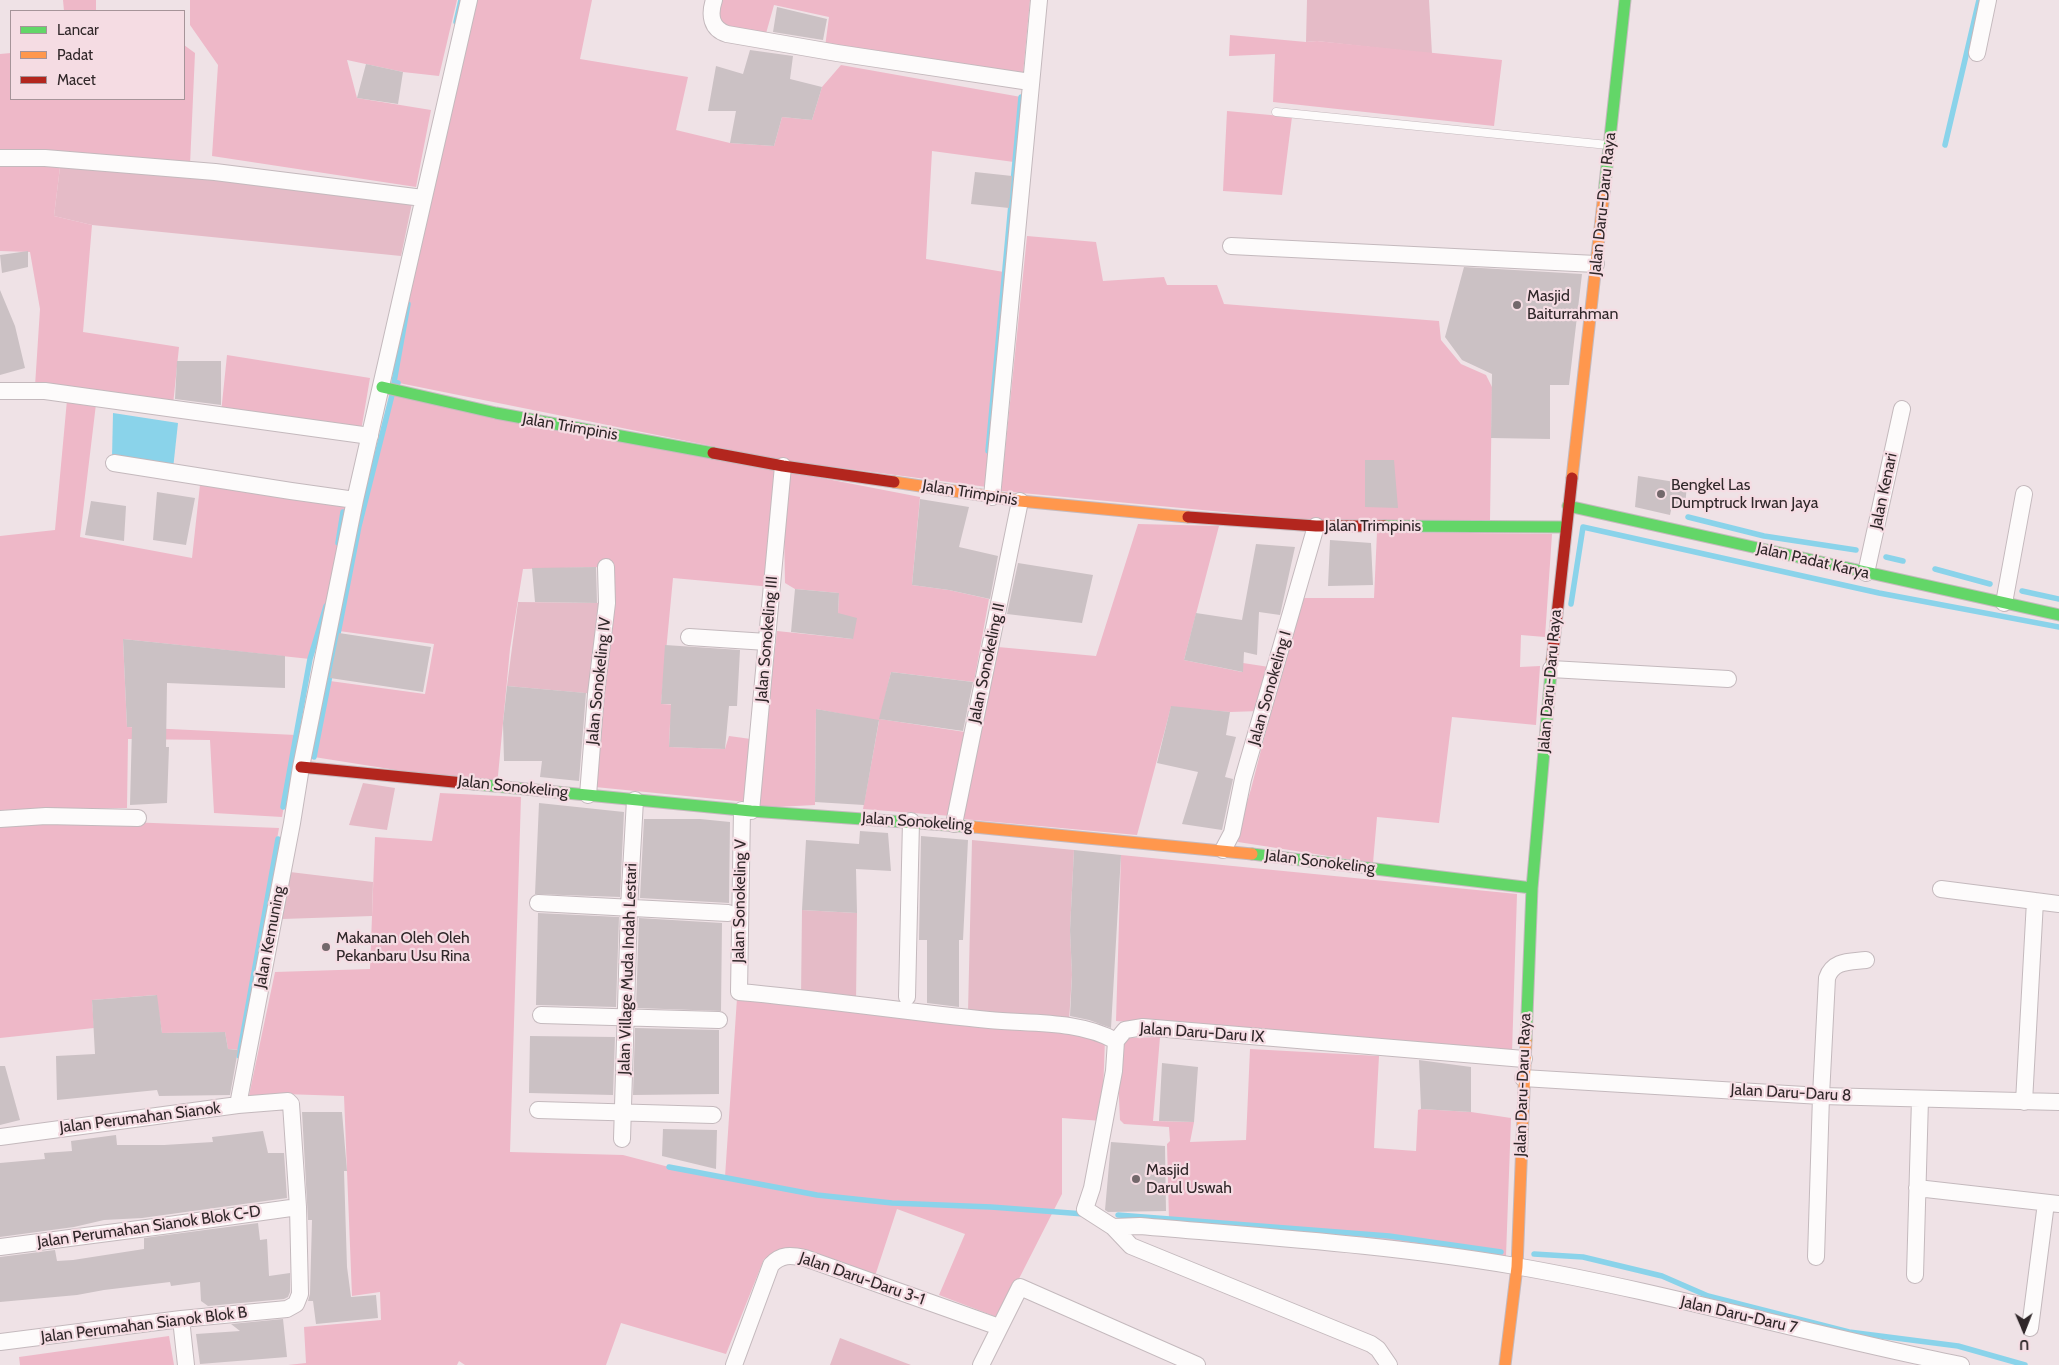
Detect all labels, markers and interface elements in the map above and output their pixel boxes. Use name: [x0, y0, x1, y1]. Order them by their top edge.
legend: [10, 10, 185, 100]
text: Lancar: [57, 21, 99, 39]
text: Padat: [57, 46, 93, 64]
text: Macet: [57, 71, 96, 89]
street label: Jalan Daru-Daru Raya: [1586, 131, 1620, 277]
place label: Masjid Baiturrahman: [1527, 286, 1618, 324]
marker: Masjid Baiturrahman: [1511, 299, 1523, 311]
street label: Jalan Trimpinis: [521, 409, 619, 445]
street label: Jalan Kenari: [1867, 451, 1901, 531]
place label: Bengkel Las Dumptruck Irwan Jaya: [1671, 475, 1818, 513]
street label: Jalan Trimpinis: [921, 476, 1019, 510]
marker: Bengkel Las Dumptruck Irwan Jaya: [1655, 488, 1667, 500]
street label: Jalan Trimpinis: [1325, 516, 1421, 536]
street label: Jalan Padat Karya: [1755, 539, 1871, 583]
street label: Jalan Sonokeling III: [752, 575, 782, 703]
street label: Jalan Sonokeling II: [965, 601, 1009, 725]
street label: Jalan Daru-Daru Raya: [1534, 609, 1566, 753]
street label: Jalan Sonokeling IV: [583, 616, 615, 746]
street label: Jalan Sonokeling I: [1244, 629, 1296, 747]
street label: Jalan Sonokeling: [457, 772, 569, 802]
street label: Jalan Sonokeling: [861, 809, 973, 835]
street label: Jalan Sonokeling V: [729, 839, 751, 963]
street label: Jalan Sonokeling: [1264, 846, 1376, 878]
street label: Jalan Village Muda Indah Lestari: [615, 863, 641, 1075]
street label: Jalan Kemuning: [251, 884, 289, 990]
place label: Makanan Oleh Oleh Pekanbaru Usu Rina: [336, 928, 470, 966]
marker: Makanan Oleh Oleh Pekanbaru Usu Rina: [320, 941, 332, 953]
street label: Jalan Daru-Daru Raya: [1511, 1013, 1535, 1157]
street label: Jalan Daru-Daru IX: [1139, 1019, 1265, 1047]
street label: Jalan Daru-Daru 8: [1730, 1080, 1852, 1106]
street label: Jalan Perumahan Sianok: [58, 1099, 222, 1137]
place label: Masjid Darul Uswah: [1146, 1160, 1232, 1198]
marker: Masjid Darul Uswah: [1130, 1173, 1142, 1185]
street label: Jalan Perumahan Sianok Blok C-D: [36, 1202, 262, 1252]
street label: Jalan Daru-Daru 3-1: [797, 1248, 927, 1310]
street label: Jalan Daru-Daru 7: [1679, 1292, 1799, 1338]
street label: Jalan Perumahan Sianok Blok B: [40, 1303, 248, 1347]
north arrow: [1999, 1305, 2049, 1355]
text: U: [2019, 1336, 2029, 1354]

